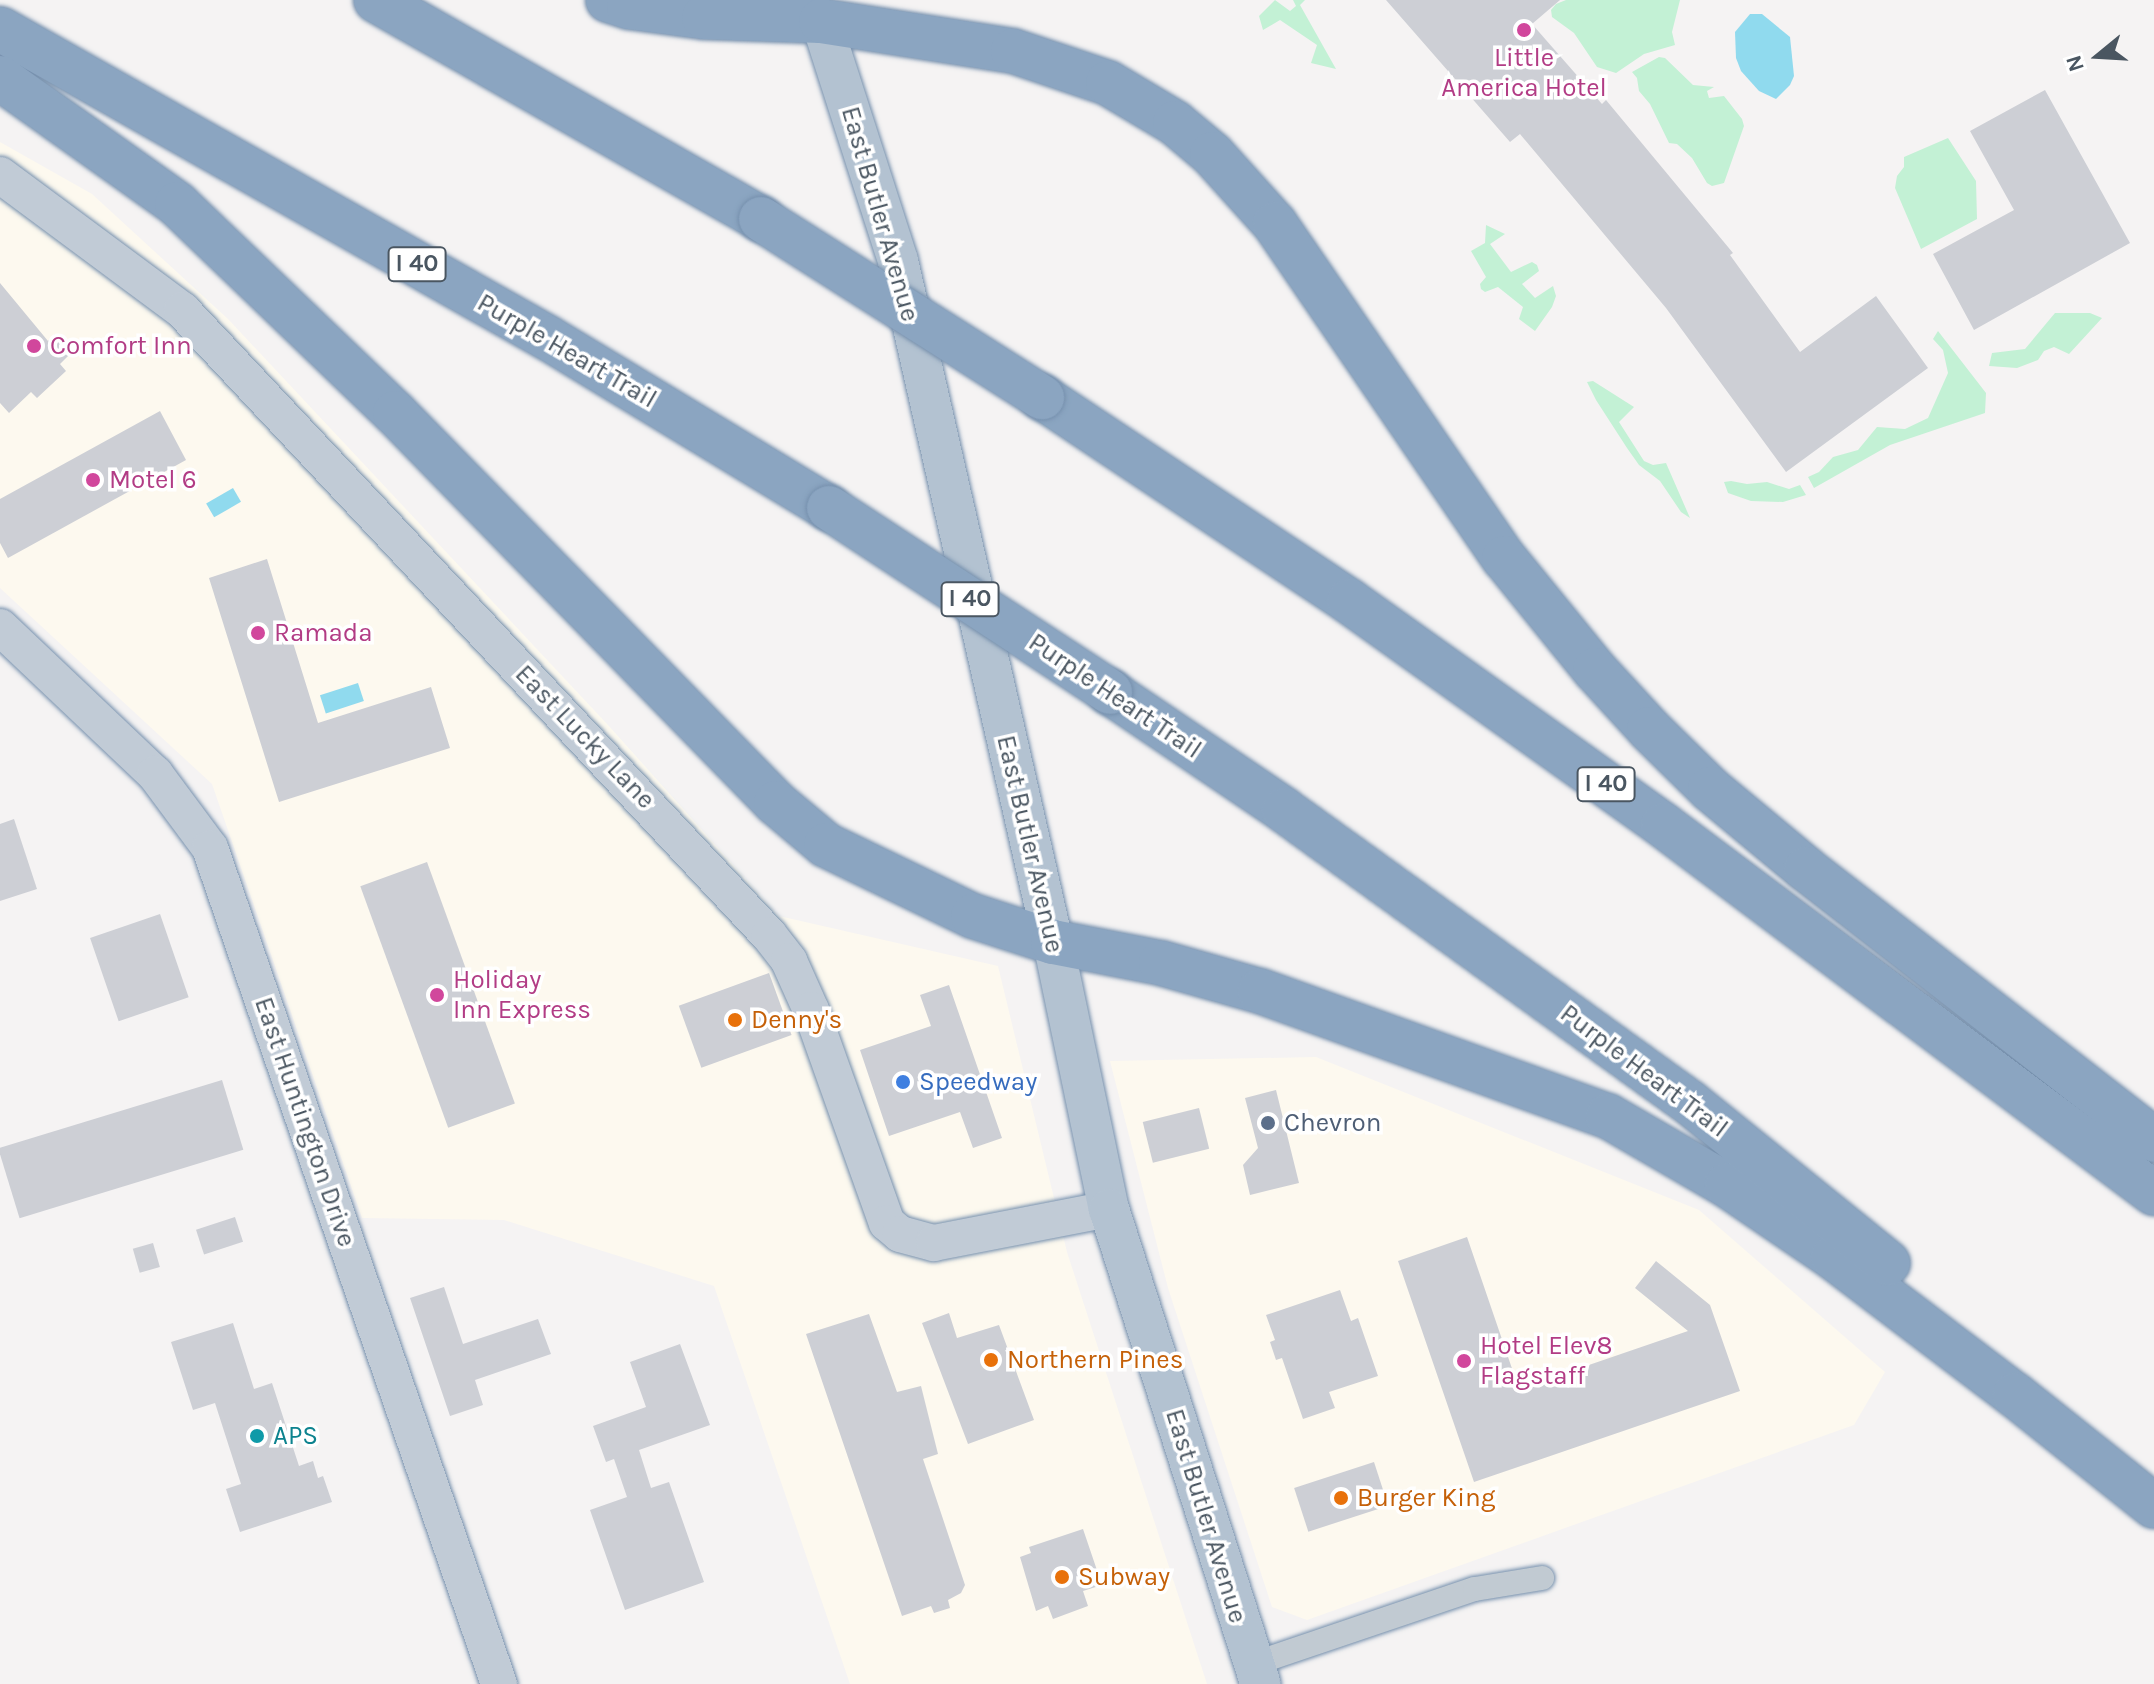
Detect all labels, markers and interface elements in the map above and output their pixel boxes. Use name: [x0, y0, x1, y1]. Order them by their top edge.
north arrow: [2058, 16, 2138, 96]
marker: Little America Hotel: [1515, 21, 1533, 39]
place label: Little America Hotel: [1441, 42, 1607, 104]
text: N: [2060, 52, 2090, 75]
street label: East Butler Avenue: [834, 103, 926, 325]
road number: I 40: [387, 244, 447, 284]
street label: Purple Heart Trail: [472, 287, 662, 415]
place label: Comfort Inn: [50, 330, 192, 362]
marker: Comfort Inn: [25, 337, 43, 355]
place label: Motel 6: [109, 464, 197, 496]
marker: Motel 6: [84, 471, 102, 489]
road number: I 40: [940, 579, 1000, 619]
place label: Ramada: [274, 617, 373, 649]
marker: Ramada: [249, 624, 267, 642]
street label: Purple Heart Trail: [1023, 627, 1207, 765]
street label: East Lucky Lane: [509, 659, 661, 815]
street label: East Butler Avenue: [990, 732, 1070, 956]
road number: I 40: [1576, 764, 1636, 804]
place label: Holiday Inn Express: [453, 964, 591, 1026]
marker: Holiday Inn Express: [428, 986, 446, 1004]
street label: East Huntington Drive: [248, 993, 362, 1251]
street label: Purple Heart Trail: [1554, 998, 1734, 1144]
place label: Denny's: [751, 1004, 842, 1036]
marker: Denny's: [726, 1011, 744, 1029]
place label: Speedway: [919, 1066, 1037, 1098]
marker: Speedway: [894, 1073, 912, 1091]
place label: Chevron: [1284, 1107, 1381, 1139]
marker: Chevron: [1259, 1114, 1277, 1132]
place label: Hotel Elev8 Flagstaff: [1480, 1330, 1612, 1392]
place label: Northern Pines: [1007, 1344, 1183, 1376]
marker: Northern Pines: [982, 1351, 1000, 1369]
marker: Hotel Elev8 Flagstaff: [1455, 1352, 1473, 1370]
street label: East Butler Avenue: [1159, 1405, 1253, 1627]
place label: APS: [273, 1420, 318, 1452]
marker: APS: [248, 1427, 266, 1445]
place label: Burger King: [1357, 1482, 1495, 1514]
marker: Burger King: [1332, 1489, 1350, 1507]
place label: Subway: [1078, 1561, 1170, 1593]
marker: Subway: [1053, 1568, 1071, 1586]

